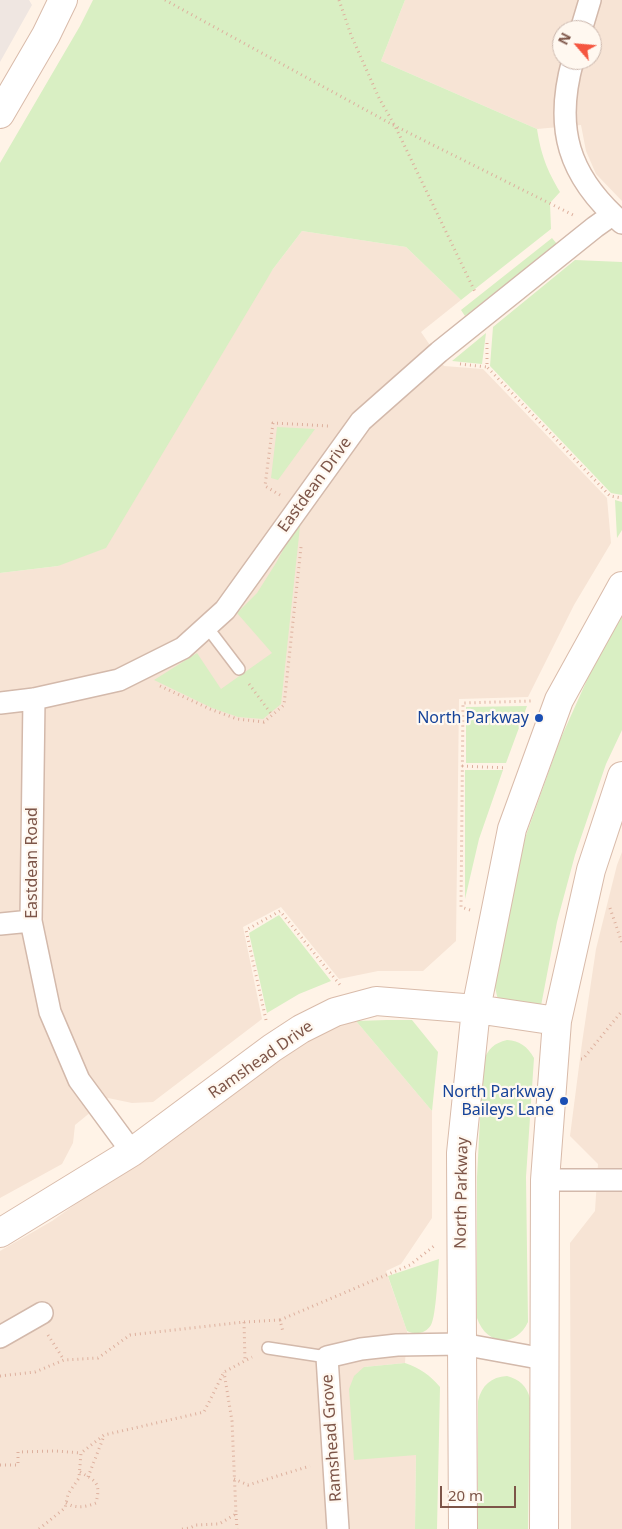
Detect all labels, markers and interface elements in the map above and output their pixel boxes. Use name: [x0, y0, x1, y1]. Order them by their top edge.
north arrow: [552, 20, 602, 70]
text: N: [553, 29, 575, 48]
street label: Eastdean Drive: [274, 434, 356, 536]
place label: North Parkway: [417, 708, 529, 728]
marker: North Parkway: [533, 712, 545, 724]
street label: Eastdean Road: [22, 807, 42, 919]
street label: Ramshead Drive: [205, 1017, 317, 1103]
place label: North Parkway Baileys Lane: [442, 1082, 554, 1120]
marker: North Parkway Baileys Lane: [558, 1095, 570, 1107]
street label: North Parkway: [451, 1137, 473, 1249]
street label: Ramshead Grove: [318, 1374, 346, 1502]
scale bar: [442, 1476, 518, 1508]
text: 20 m: [448, 1485, 483, 1505]

